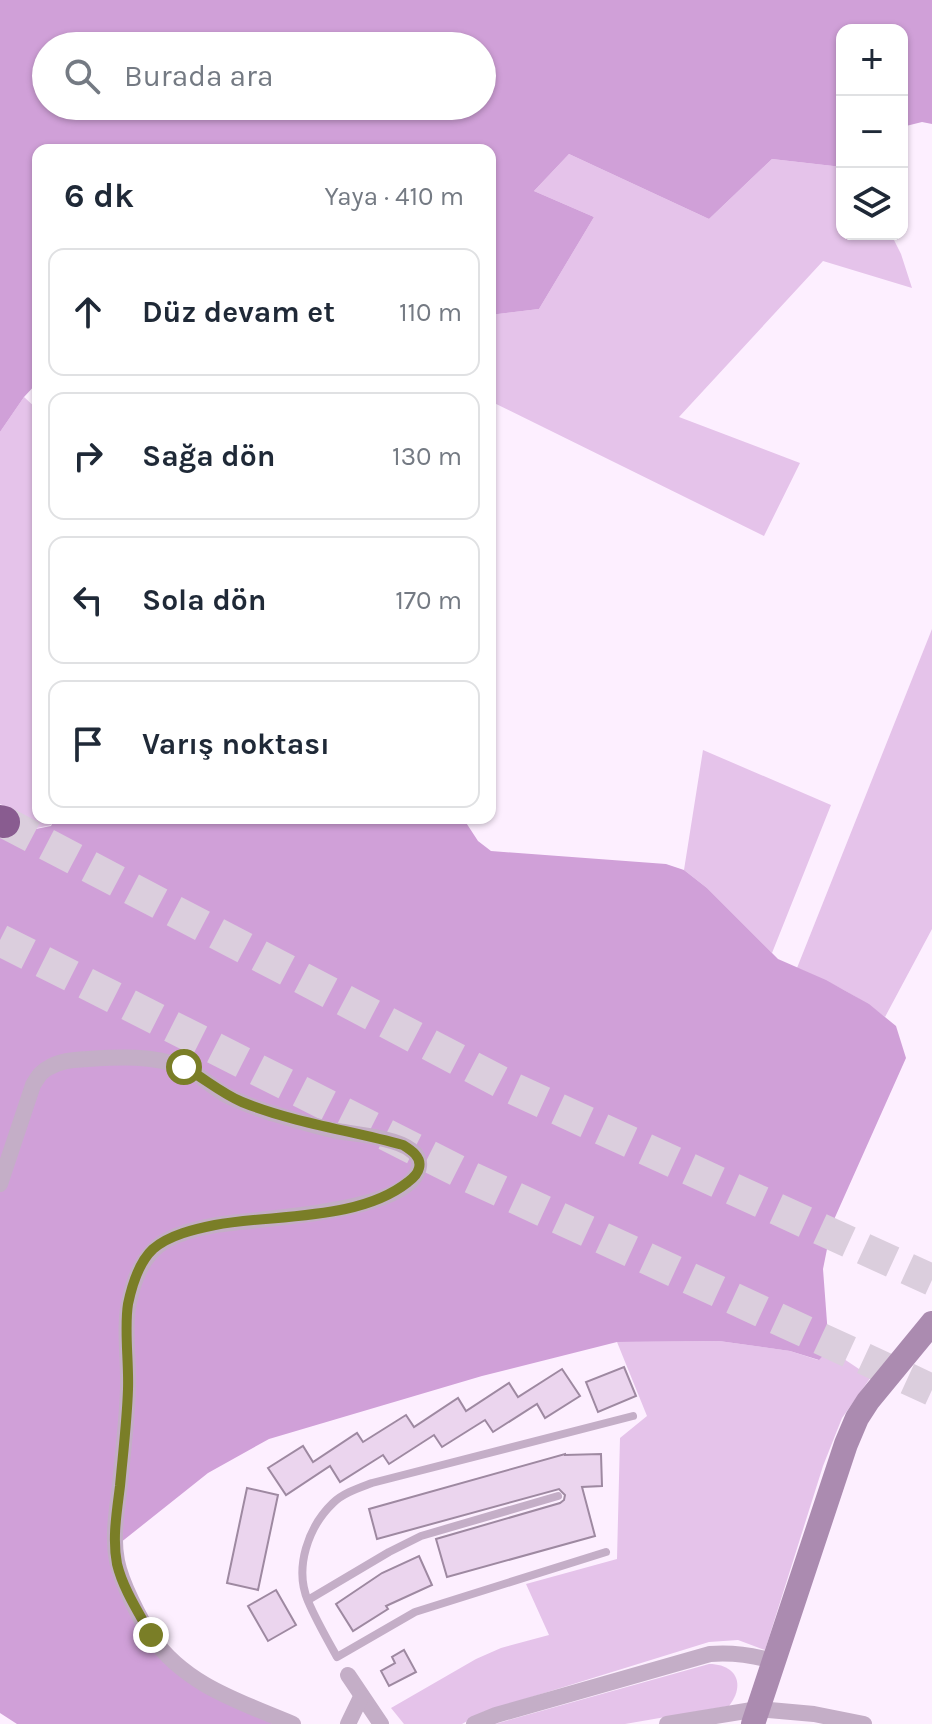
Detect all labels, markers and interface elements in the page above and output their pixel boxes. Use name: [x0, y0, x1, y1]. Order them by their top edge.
map controls: [836, 24, 908, 240]
button: +: [836, 24, 908, 96]
search box: [32, 32, 496, 120]
icon: search: [60, 54, 104, 98]
text: Burada ara: [124, 58, 273, 94]
button: −: [836, 96, 908, 168]
button: layers: [836, 168, 908, 240]
text: 6 dk: [64, 176, 134, 216]
text: Yaya · 410 m: [325, 181, 464, 212]
icon: ahead: [66, 290, 110, 334]
text: Düz devam et: [142, 294, 335, 330]
text: 110 m: [399, 297, 462, 328]
icon: right: [66, 434, 110, 478]
text: Sağa dön: [142, 438, 275, 474]
text: 130 m: [392, 441, 462, 472]
icon: left: [66, 578, 110, 622]
text: Sola dön: [142, 582, 266, 618]
text: 170 m: [395, 585, 462, 616]
icon: arrive: [66, 722, 110, 766]
text: Varış noktası: [142, 726, 330, 762]
route start: [166, 1049, 202, 1085]
route end: [133, 1617, 169, 1653]

